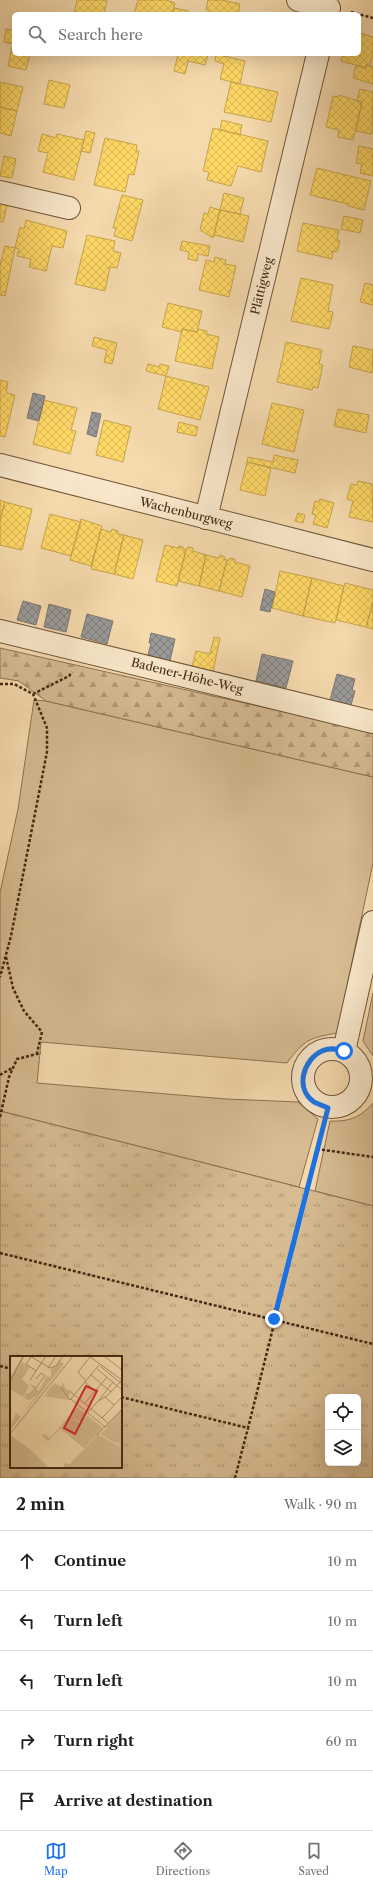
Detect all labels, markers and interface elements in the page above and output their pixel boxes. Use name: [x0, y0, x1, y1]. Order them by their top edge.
search box: [12, 12, 361, 56]
icon: search: [26, 23, 48, 45]
text: Search here: [58, 25, 143, 44]
street label: Plättigweg: [247, 255, 276, 316]
street label: Wachenburgweg: [137, 493, 235, 531]
street label: Badener-Höhe-Weg: [130, 654, 245, 697]
route start: [335, 1042, 353, 1060]
route end: [265, 1310, 283, 1328]
inset map: [10, 1356, 122, 1468]
map controls: [325, 1394, 361, 1466]
button: locate: [325, 1394, 361, 1430]
button: layers: [325, 1430, 361, 1466]
text: 2 min: [16, 1494, 65, 1514]
text: Walk · 90 m: [284, 1496, 357, 1512]
icon: ahead: [16, 1550, 38, 1572]
text: Continue: [54, 1551, 126, 1570]
text: 10 m: [328, 1553, 357, 1569]
icon: left: [16, 1610, 38, 1632]
text: Turn left: [54, 1611, 123, 1630]
text: 10 m: [328, 1613, 357, 1629]
icon: left: [16, 1670, 38, 1692]
text: Turn left: [54, 1671, 123, 1690]
text: 10 m: [328, 1673, 357, 1689]
icon: right: [16, 1730, 38, 1752]
text: Turn right: [54, 1731, 134, 1750]
text: 60 m: [326, 1733, 357, 1749]
icon: arrive: [16, 1790, 38, 1812]
text: Arrive at destination: [54, 1791, 213, 1810]
tab: Map: [44, 1840, 68, 1878]
tab: Directions: [156, 1840, 210, 1878]
tab: Saved: [298, 1840, 329, 1878]

